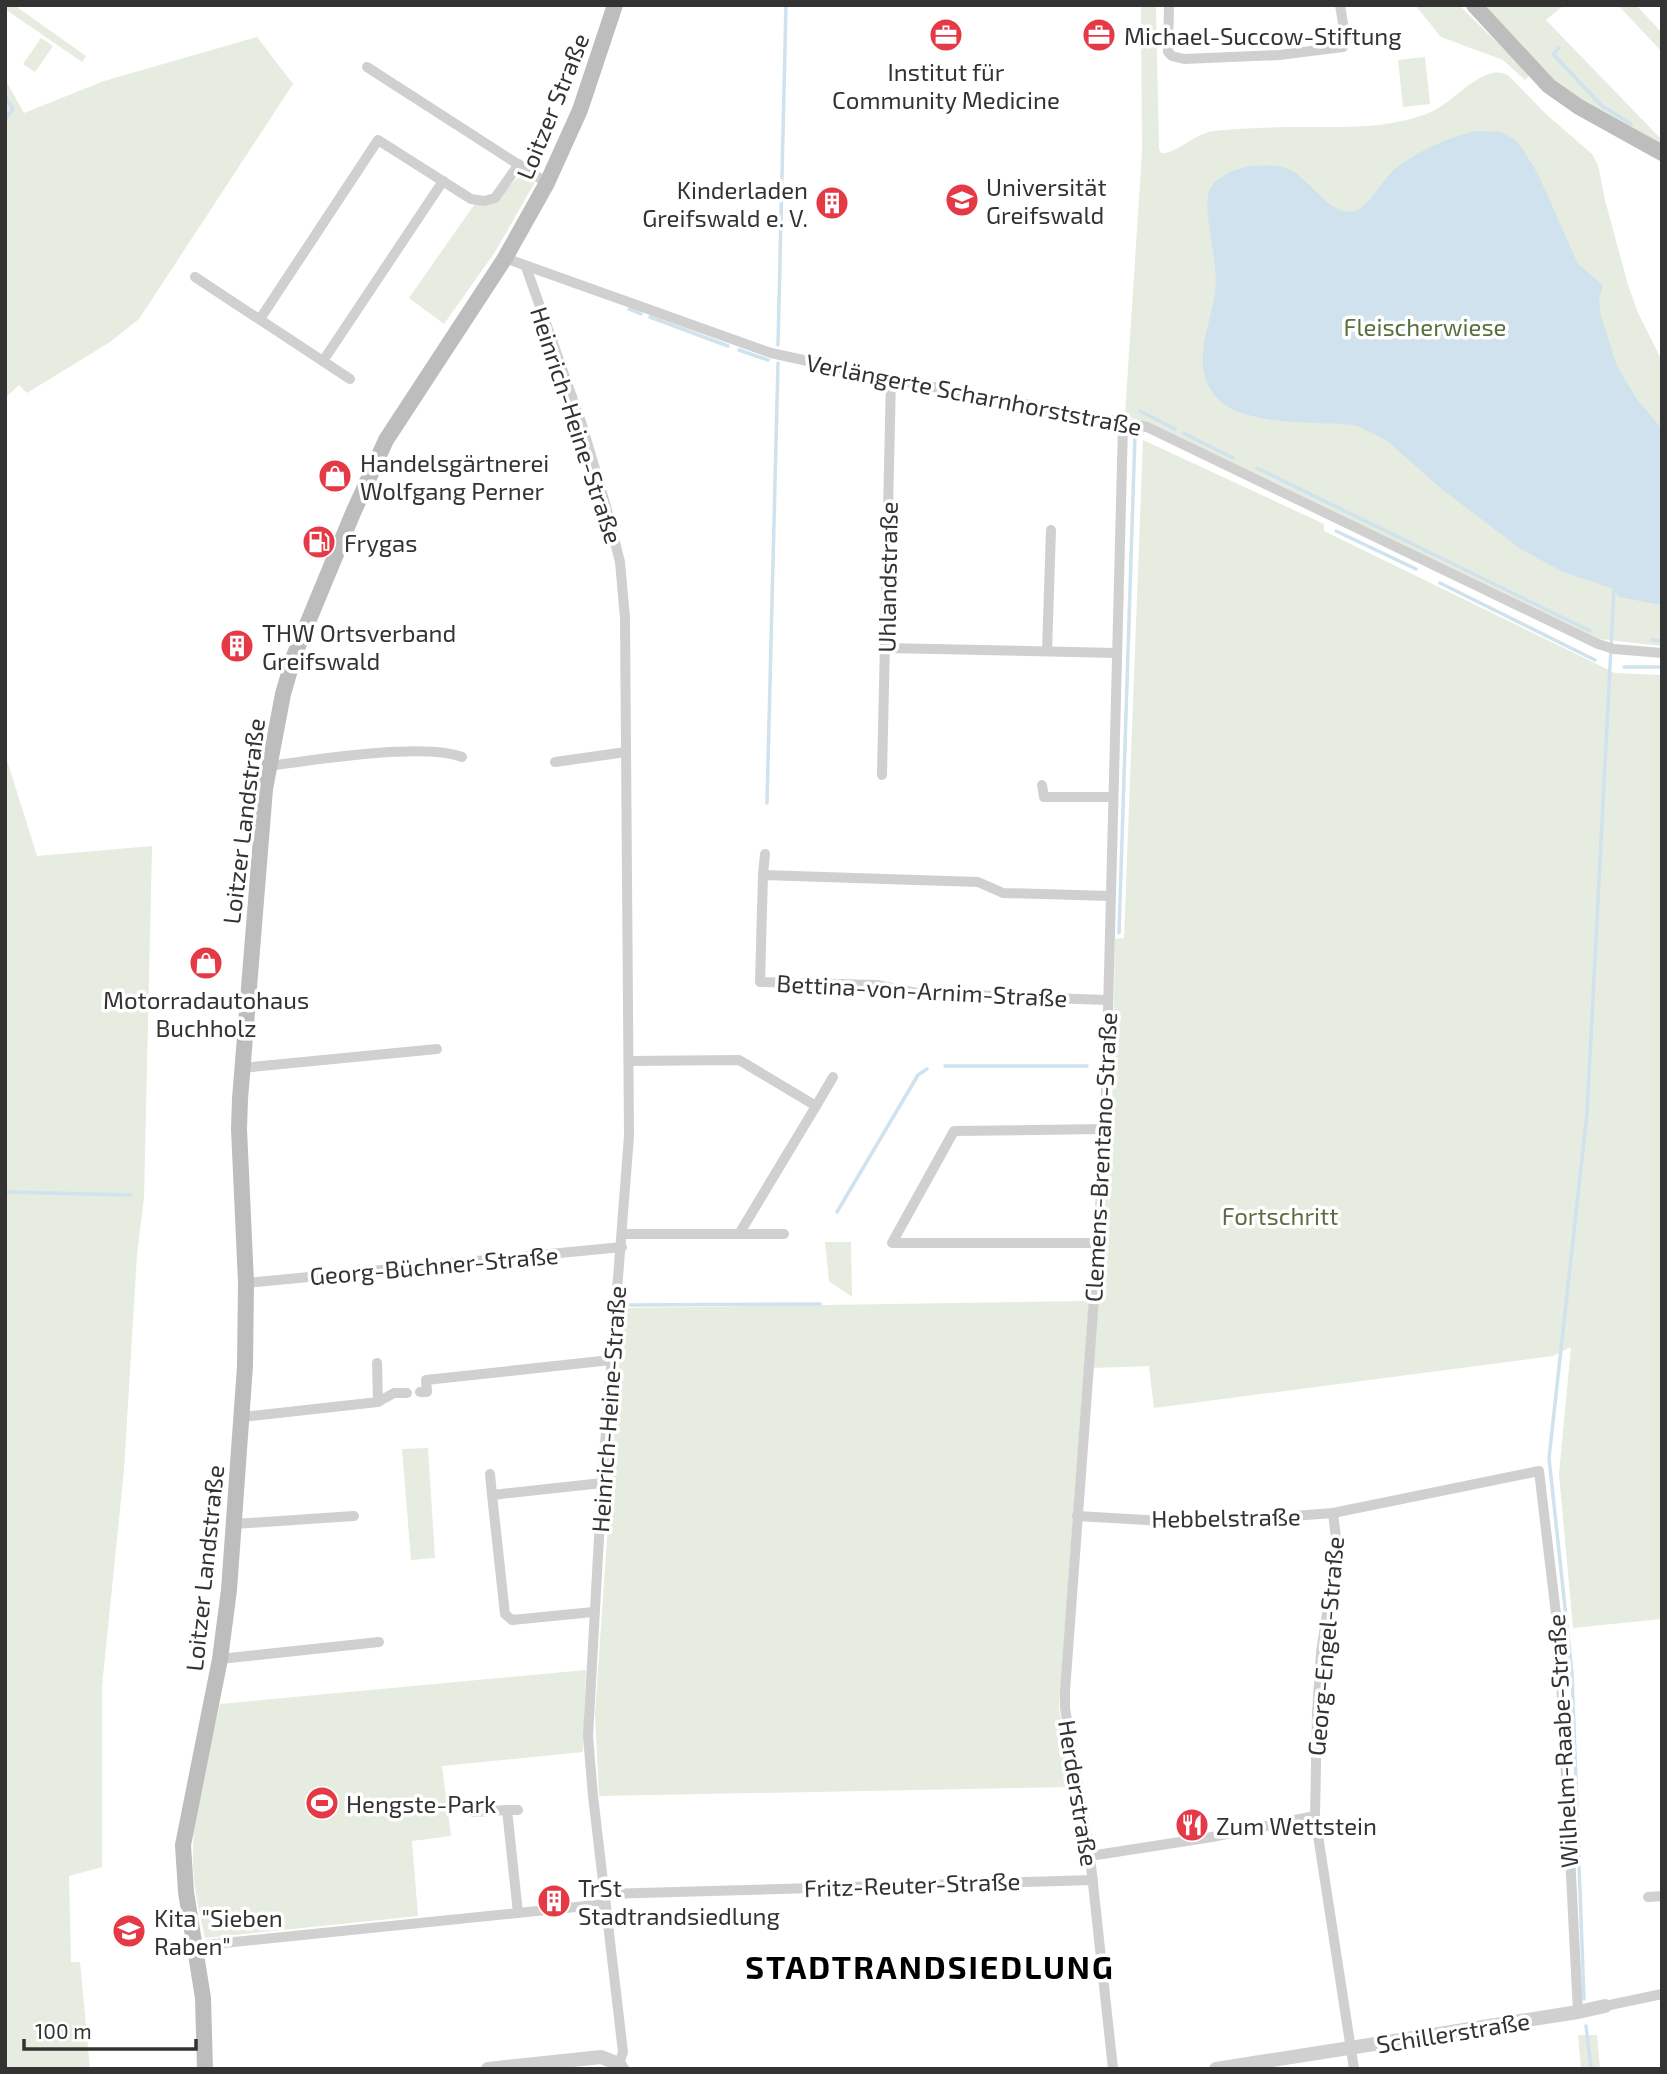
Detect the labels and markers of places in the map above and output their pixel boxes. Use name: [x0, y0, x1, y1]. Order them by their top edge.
office icon: Institut für Community Medicine: [927, 16, 965, 54]
office icon: Michael-Succow-Stiftung: [1080, 16, 1118, 54]
place label: Michael-Succow-Stiftung: [1124, 21, 1402, 50]
place label: Institut für Community Medicine: [832, 57, 1060, 114]
place label: Universität Greifswald: [986, 172, 1107, 229]
place label: Kinderladen Greifswald e. V.: [642, 175, 808, 232]
school or university icon: Universität Greifswald: [943, 181, 981, 219]
building icon: Kinderladen Greifswald e. V.: [813, 184, 851, 222]
place label: Handelsgärtnerei Wolfgang Perner: [360, 448, 549, 505]
shop icon: Handelsgärtnerei Wolfgang Perner: [316, 457, 354, 495]
fuel station icon: Frygas: [300, 523, 338, 561]
place label: Frygas: [344, 528, 417, 557]
place label: THW Ortsverband Greifswald: [262, 618, 456, 675]
building icon: THW Ortsverband Greifswald: [218, 627, 256, 665]
shop icon: Motorradautohaus Buchholz: [187, 944, 225, 982]
place label: Motorradautohaus Buchholz: [103, 985, 309, 1042]
sports icon: Hengste-Park: [303, 1784, 341, 1822]
place label: Hengste-Park: [346, 1789, 496, 1818]
restaurant icon: Zum Wettstein: [1173, 1806, 1211, 1844]
place label: Zum Wettstein: [1216, 1811, 1377, 1840]
place label: TrSt Stadtrandsiedlung: [578, 1873, 780, 1930]
building icon: TrSt Stadtrandsiedlung: [535, 1882, 573, 1920]
place label: Kita "Sieben Raben": [154, 1903, 283, 1960]
school or university icon: Kita "Sieben Raben": [110, 1912, 148, 1950]

